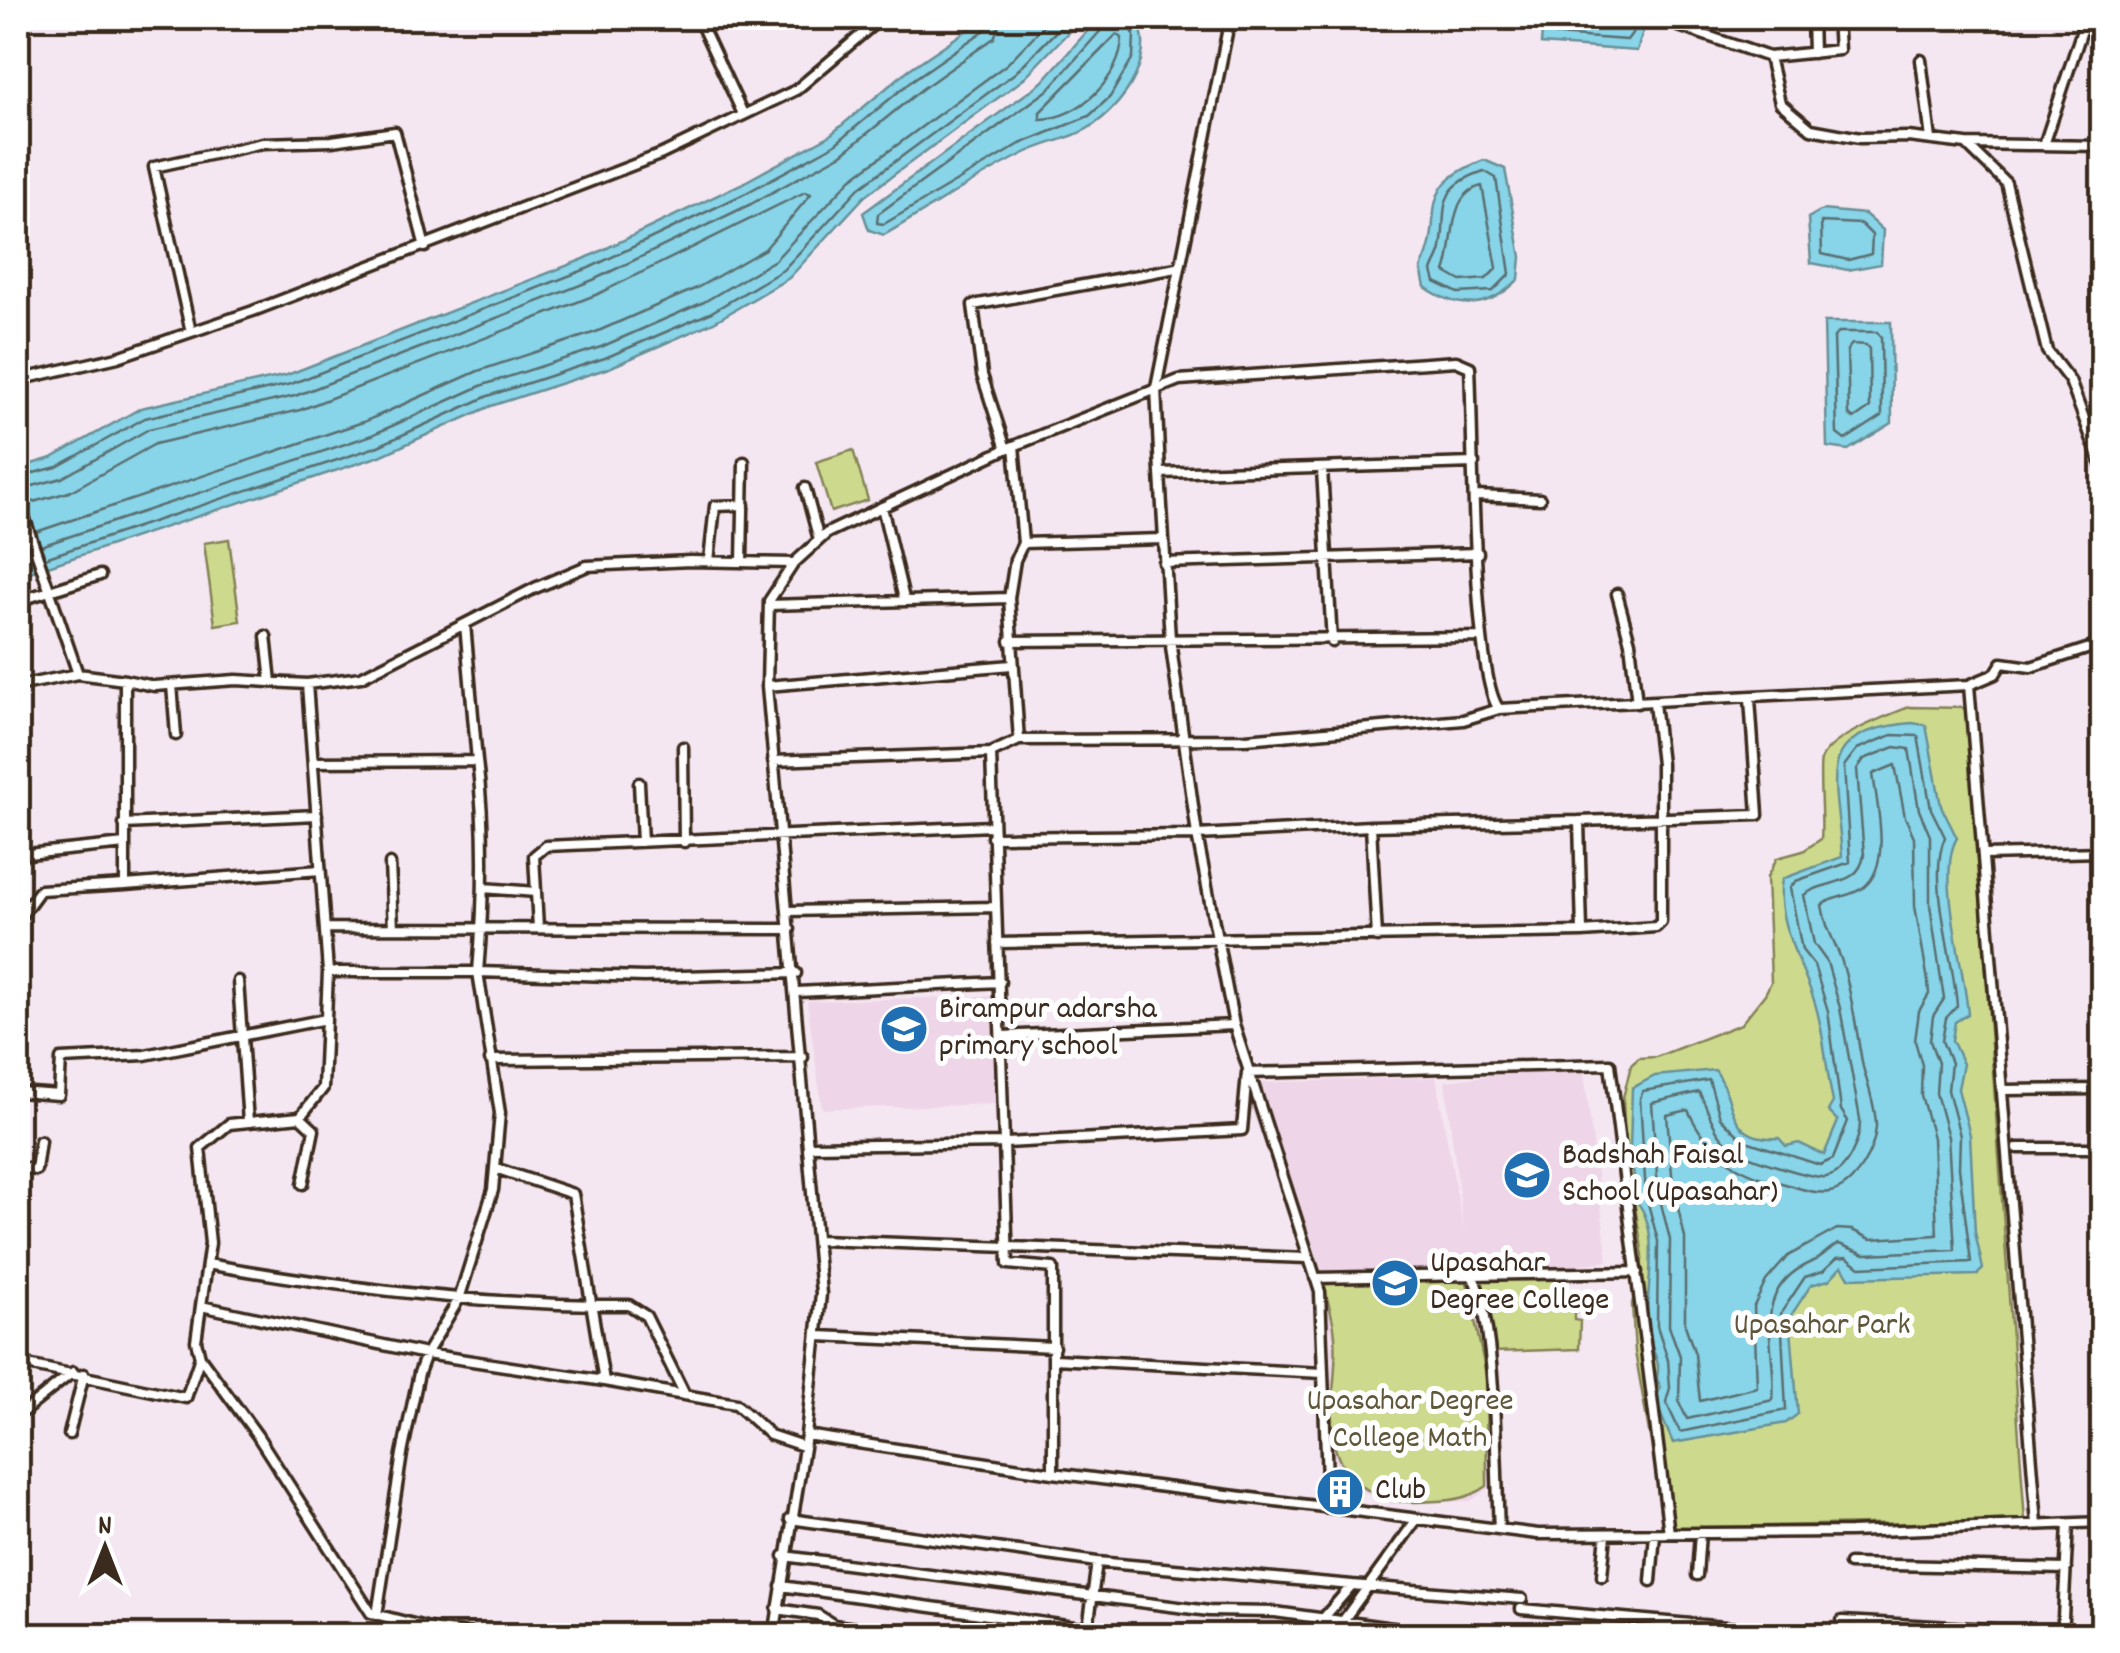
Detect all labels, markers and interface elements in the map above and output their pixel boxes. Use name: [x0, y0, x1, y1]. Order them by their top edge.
place label: Birampur adarsha primary school: [939, 988, 1158, 1071]
school or university icon: Birampur adarsha primary school: [878, 1003, 930, 1055]
place label: Badshah Faisal School (Upasahar): [1562, 1134, 1778, 1217]
school or university icon: Badshah Faisal School (Upasahar): [1501, 1149, 1553, 1201]
place label: Upasahar Degree College: [1430, 1242, 1609, 1325]
school or university icon: Upasahar Degree College: [1369, 1257, 1421, 1309]
park label: Upasahar Park: [1733, 1304, 1911, 1350]
park label: Upasahar Degree College Math: [1306, 1380, 1514, 1463]
building icon: Club: [1314, 1466, 1366, 1518]
place label: Club: [1375, 1469, 1426, 1515]
north arrow: [55, 1498, 155, 1598]
text: N: [98, 1508, 112, 1548]

